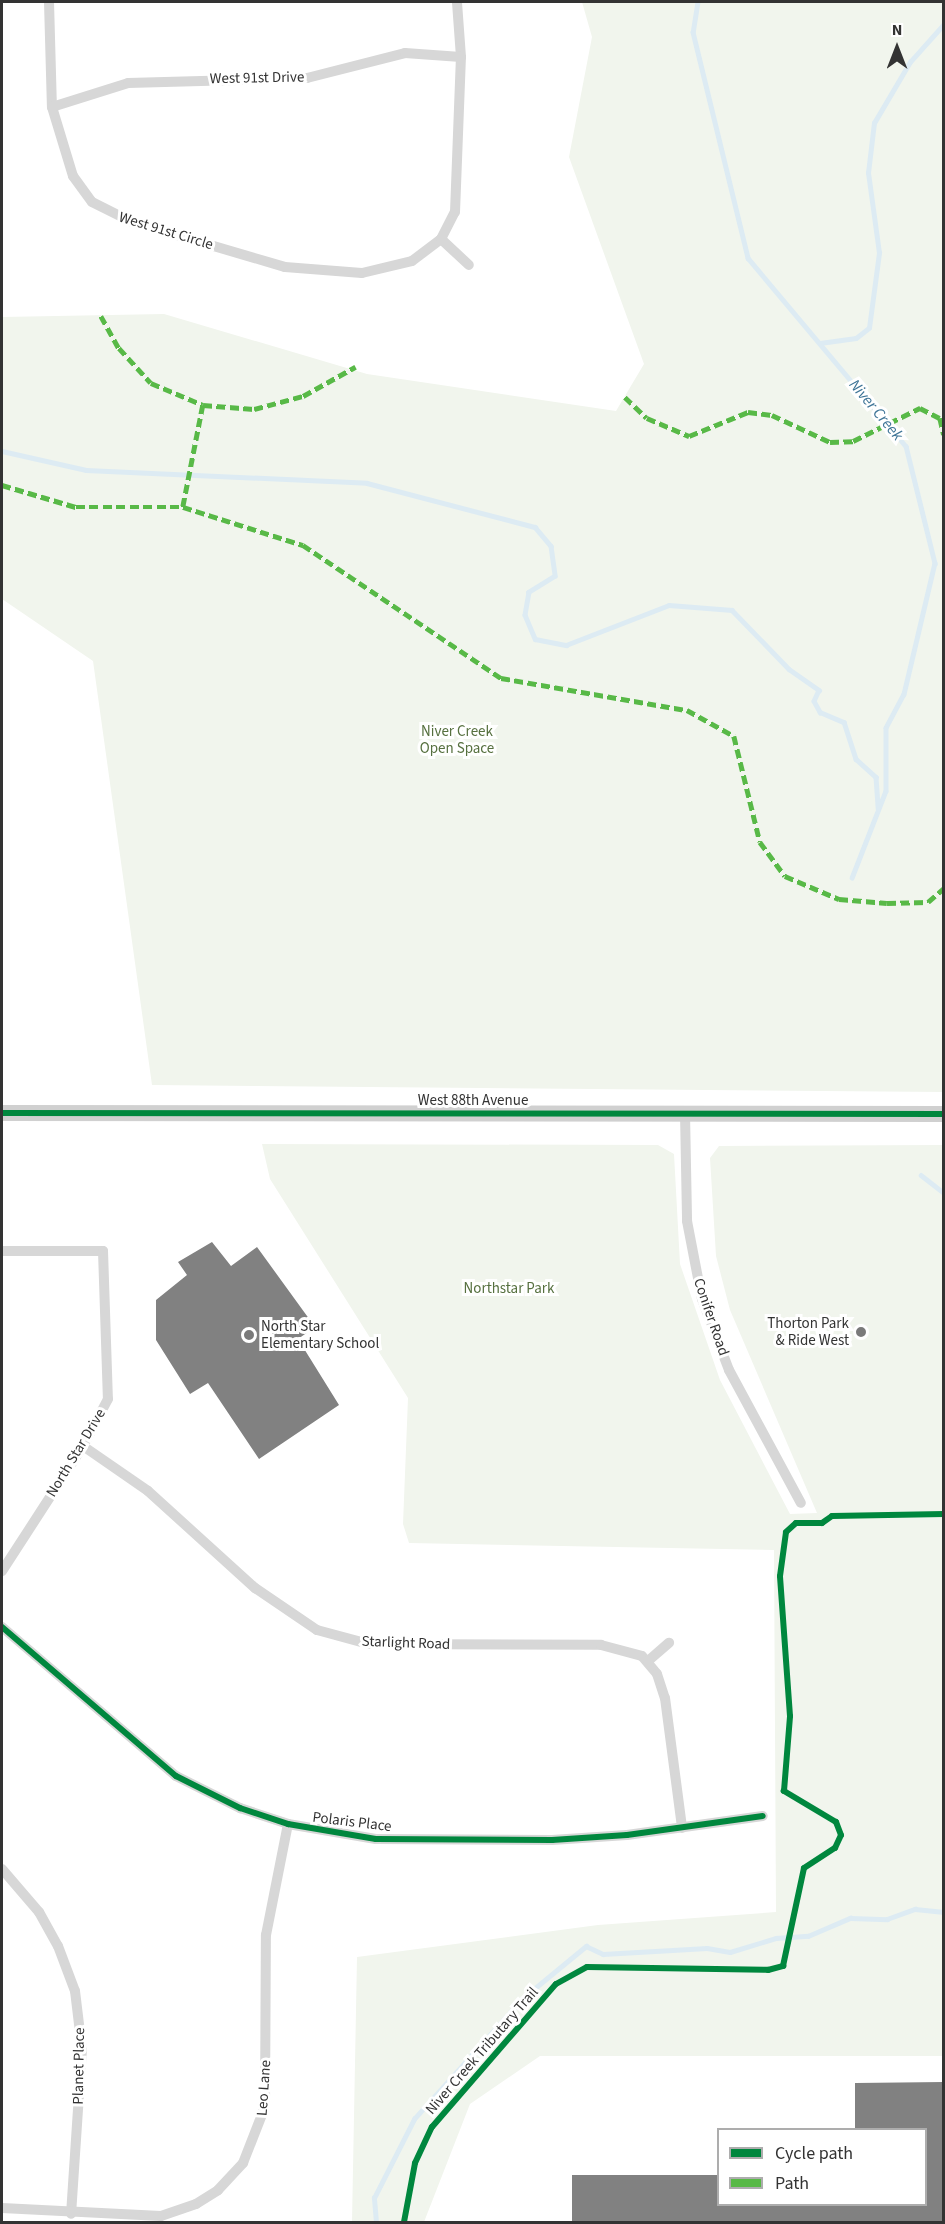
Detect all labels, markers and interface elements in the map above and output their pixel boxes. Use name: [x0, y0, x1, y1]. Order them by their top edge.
north arrow: [867, 18, 927, 78]
text: N: [892, 19, 902, 41]
street label: West 91st Drive: [209, 68, 305, 88]
street label: West 91st Circle: [117, 208, 215, 254]
water label: Niver Creek: [845, 375, 907, 445]
park label: Niver Creek Open Space: [420, 722, 494, 757]
street label: West 88th Avenue: [418, 1092, 528, 1110]
street label: Conifer Road: [689, 1276, 733, 1358]
park label: Northstar Park: [464, 1280, 554, 1298]
place label: Thorton Park & Ride West: [767, 1314, 849, 1349]
place label: North Star Elementary School: [261, 1317, 379, 1352]
marker: Thorton Park & Ride West: [854, 1325, 868, 1339]
marker: North Star Elementary School: [242, 1328, 256, 1342]
street label: North Star Drive: [43, 1406, 109, 1500]
street label: Starlight Road: [361, 1632, 451, 1654]
street label: Polaris Place: [311, 1808, 393, 1836]
street label: Niver Creek Tributary Trail: [422, 1984, 542, 2118]
street label: Planet Place: [69, 2027, 89, 2105]
street label: Leo Lane: [253, 2059, 275, 2117]
legend: [717, 2128, 927, 2206]
text: Cycle path: [775, 2141, 853, 2166]
text: Path: [775, 2171, 809, 2196]

